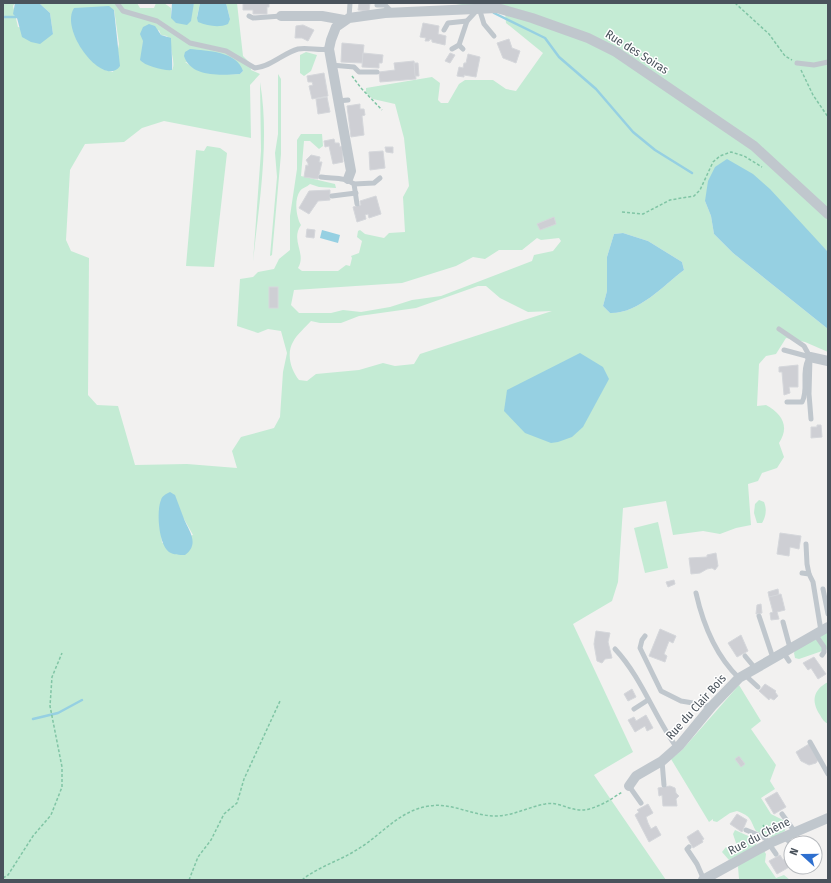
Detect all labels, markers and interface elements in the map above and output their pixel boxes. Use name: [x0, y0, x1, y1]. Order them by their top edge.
street label: Rue des Soiras: [603, 27, 671, 77]
street label: Rue du Clair Bois: [663, 671, 729, 743]
street label: Rue du Chêne: [726, 814, 792, 858]
north arrow: [783, 835, 823, 875]
text: N: [787, 846, 801, 857]

